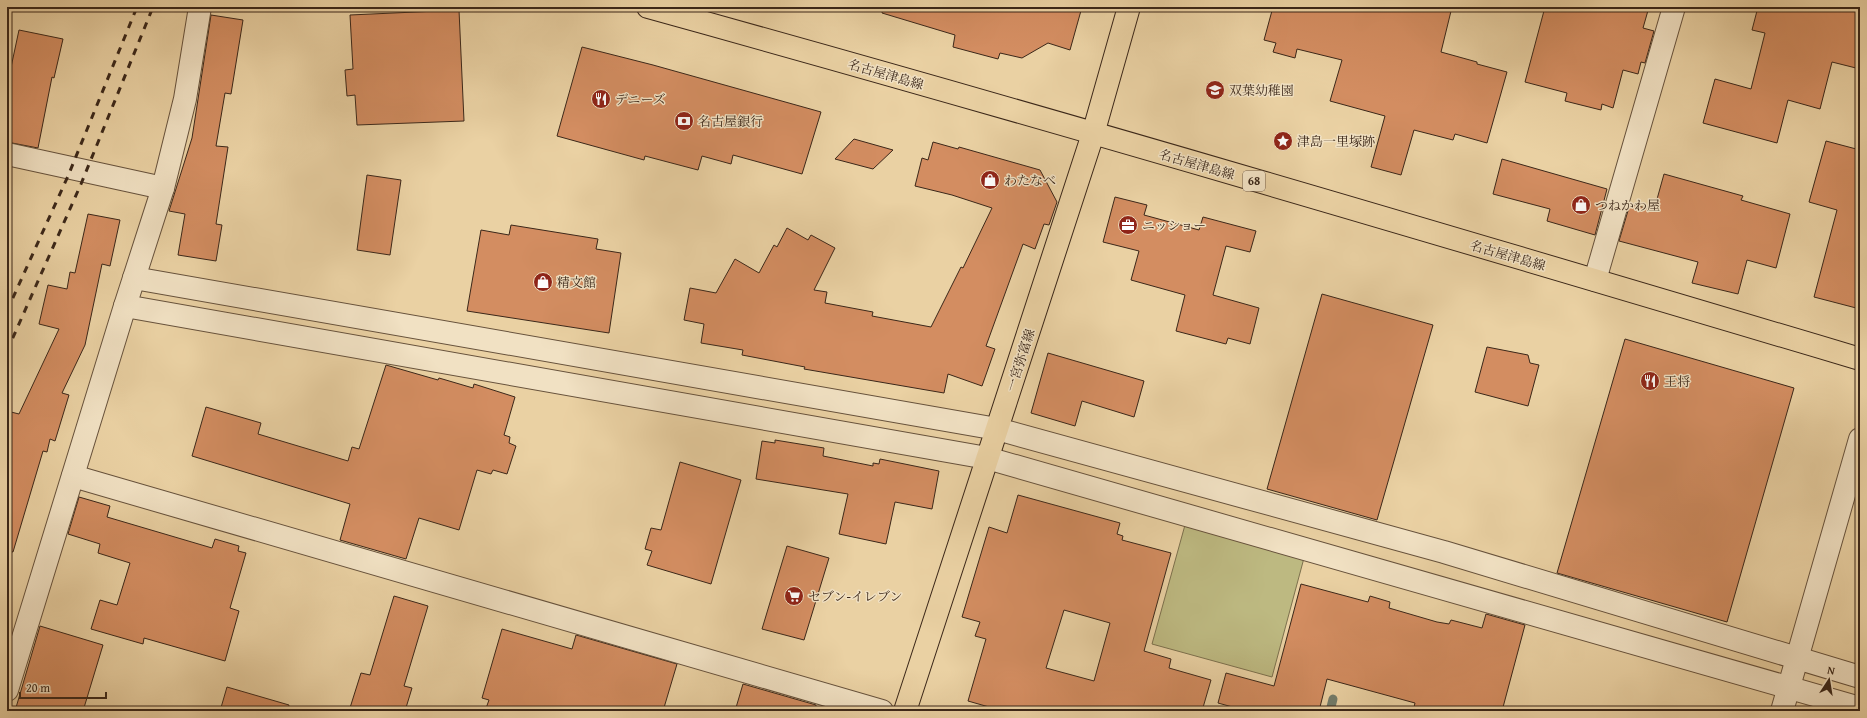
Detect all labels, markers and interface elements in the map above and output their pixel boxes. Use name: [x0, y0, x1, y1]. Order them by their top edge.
street label: 名古屋津島線: [846, 55, 926, 94]
school or university icon: 双葉幼稚園: [1204, 79, 1226, 101]
place label: 双葉幼稚園: [1229, 81, 1294, 100]
restaurant icon: デニーズ: [590, 88, 612, 110]
place label: デニーズ: [615, 90, 666, 109]
bank icon: 名古屋銀行: [673, 110, 695, 132]
place label: 名古屋銀行: [698, 112, 763, 131]
place icon: 津島一里塚跡: [1272, 130, 1294, 152]
place label: 津島一里塚跡: [1297, 132, 1375, 151]
street label: 名古屋津島線: [1157, 145, 1237, 184]
shop icon: わたなべ: [979, 169, 1001, 191]
place label: わたなべ: [1004, 171, 1056, 190]
road number: 68: [1243, 171, 1265, 191]
shop icon: つねかわ屋: [1570, 194, 1592, 216]
place label: つねかわ屋: [1595, 196, 1660, 215]
office icon: ニッショー: [1117, 214, 1139, 236]
place label: ニッショー: [1142, 216, 1206, 235]
street label: 名古屋津島線: [1468, 236, 1548, 275]
shop icon: 精文館: [532, 271, 554, 293]
place label: 精文館: [557, 273, 596, 292]
street label: 一宮弥富線: [1001, 326, 1040, 394]
restaurant icon: 王将: [1639, 370, 1661, 392]
place label: 王将: [1664, 372, 1690, 391]
supermarket icon: セブン-イレブン: [783, 585, 805, 607]
place label: セブン-イレブン: [808, 587, 902, 606]
north arrow: [1809, 660, 1849, 700]
text: N: [1826, 662, 1837, 679]
scale bar: [20, 674, 106, 700]
text: 20 m: [26, 679, 50, 696]

